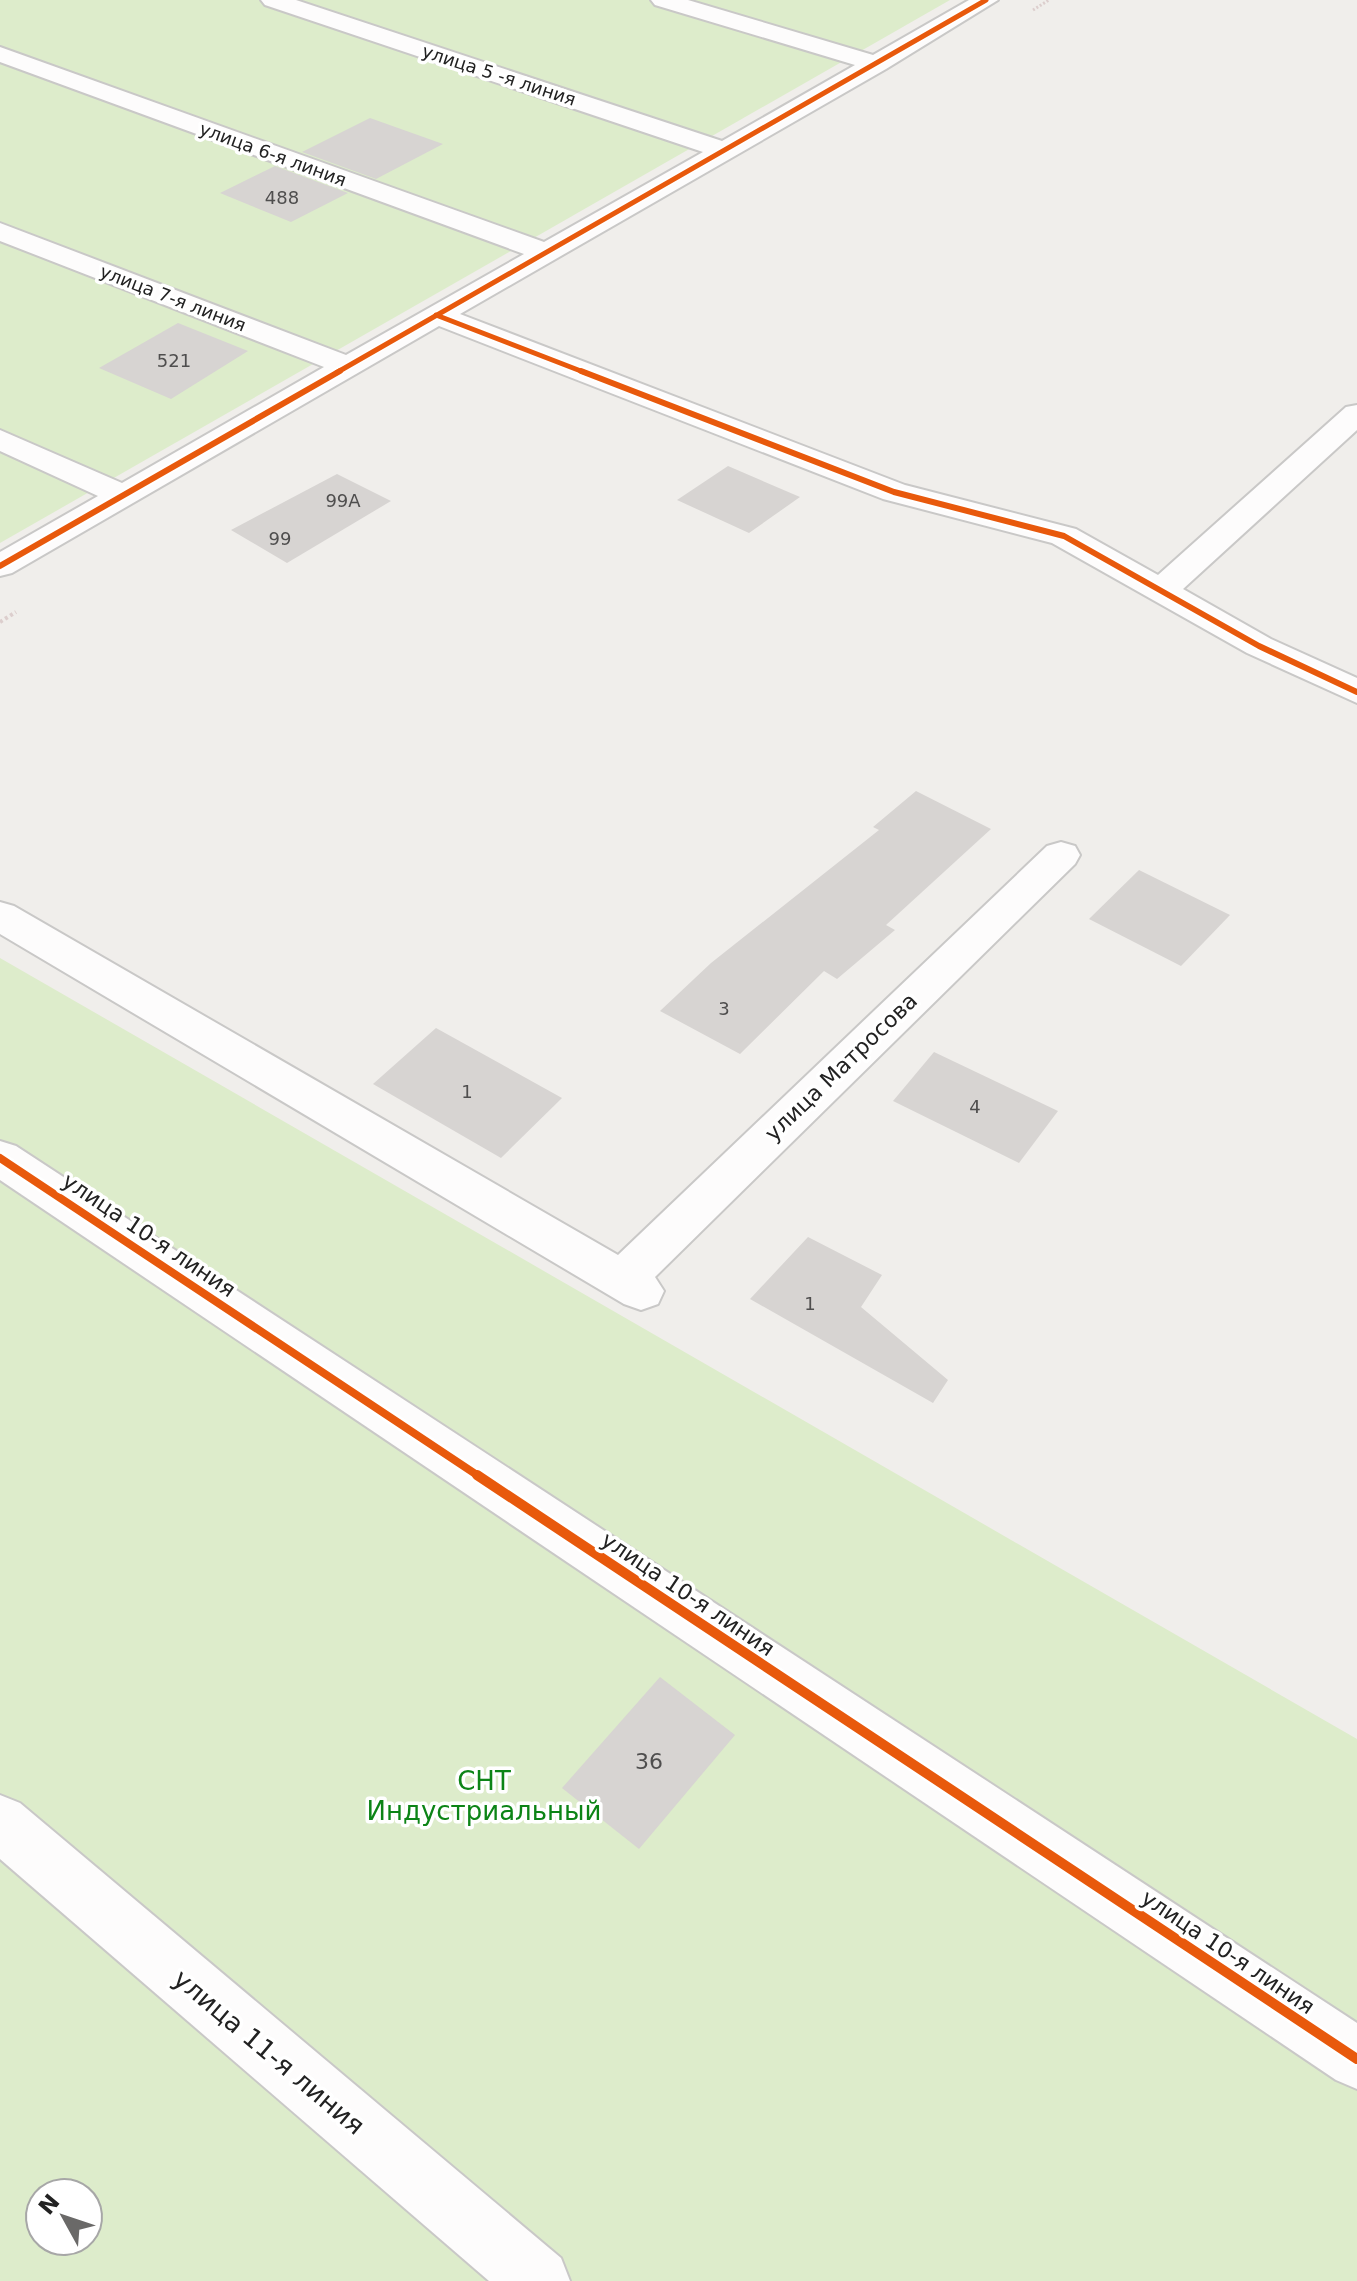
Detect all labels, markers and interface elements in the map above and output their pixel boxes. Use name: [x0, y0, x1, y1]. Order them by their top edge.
street label: улица 5 -я линия: [419, 40, 579, 110]
street label: улица 6-я линия: [197, 118, 349, 190]
house number: 488: [265, 187, 299, 208]
street label: улица 7-я линия: [97, 260, 249, 336]
house number: 521: [157, 350, 191, 371]
house number: 99А: [325, 490, 361, 511]
house number: 99: [269, 528, 291, 549]
street label: улица Матросова: [760, 988, 922, 1146]
house number: 3: [718, 998, 730, 1019]
house number: 1: [461, 1081, 473, 1102]
house number: 4: [969, 1096, 981, 1117]
street label: улица 10-я линия: [58, 1168, 240, 1302]
house number: 1: [804, 1293, 816, 1314]
street label: улица 10-я линия: [597, 1527, 779, 1661]
house number: 36: [635, 1749, 663, 1774]
park label: СНТ Индустриальный: [367, 1766, 601, 1826]
street label: улица 10-я линия: [1137, 1885, 1319, 2019]
street label: улица 11-я линия: [167, 1963, 371, 2141]
north arrow: [24, 2177, 104, 2257]
text: N: [34, 2189, 65, 2220]

